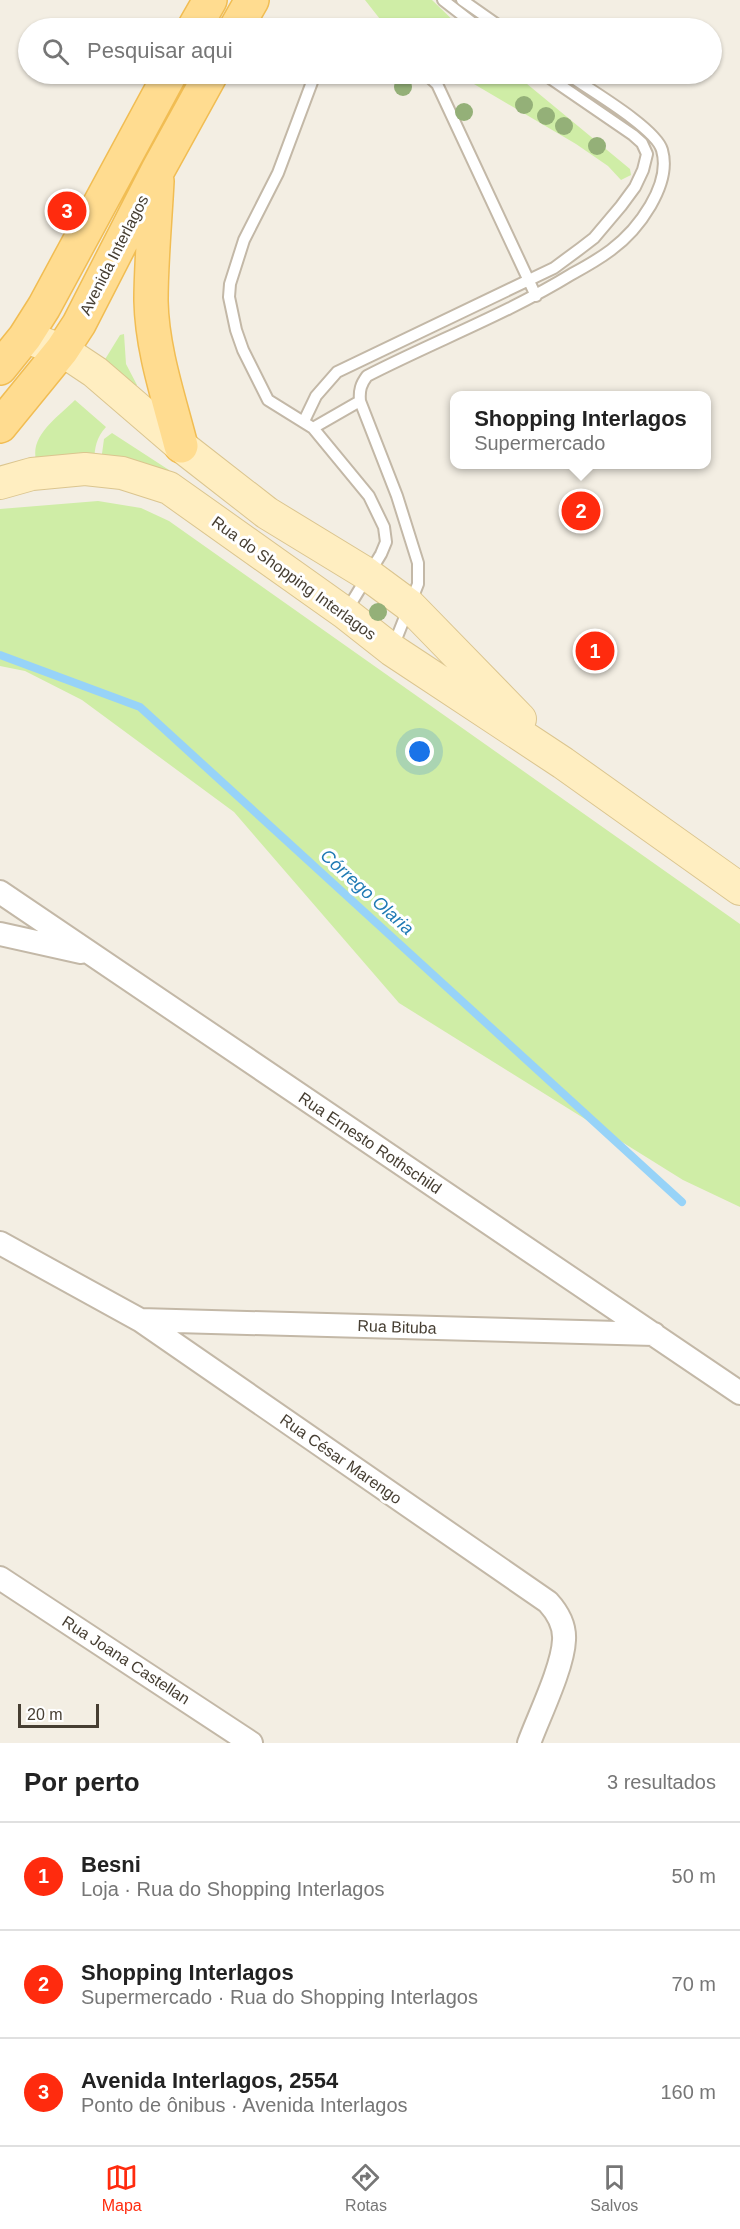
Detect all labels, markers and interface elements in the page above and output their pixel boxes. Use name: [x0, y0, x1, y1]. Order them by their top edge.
search box: [18, 18, 722, 84]
icon: search: [39, 35, 72, 68]
text: Pesquisar aqui: [87, 38, 233, 63]
pin: 3: [48, 188, 86, 234]
street label: Avenida Interlagos: [76, 192, 152, 318]
popup: [450, 391, 711, 469]
text: Shopping Interlagos: [474, 406, 687, 431]
text: Supermercado: [474, 432, 605, 454]
pin: 2: [562, 488, 600, 534]
street label: Rua do Shopping Interlagos: [209, 513, 379, 643]
pin: 1: [576, 628, 614, 674]
your location: [405, 737, 434, 766]
water label: Córrego Olaria: [316, 845, 418, 939]
street label: Rua Ernesto Rothschild: [296, 1089, 444, 1197]
street label: Rua Bituba: [357, 1317, 437, 1337]
street label: Rua César Marengo: [277, 1411, 405, 1507]
street label: Rua Joana Castellan: [59, 1612, 193, 1708]
scale bar: [18, 1701, 99, 1728]
text: 20 m: [27, 1706, 63, 1723]
text: Por perto: [24, 1767, 140, 1797]
text: 3 resultados: [607, 1771, 716, 1793]
text: Besni: [81, 1852, 141, 1877]
text: 1: [38, 1865, 49, 1887]
text: 50 m: [672, 1865, 716, 1887]
text: Loja · Rua do Shopping Interlagos: [81, 1878, 385, 1900]
text: Shopping Interlagos: [81, 1960, 294, 1985]
text: 2: [38, 1973, 49, 1995]
text: 70 m: [672, 1973, 716, 1995]
text: Supermercado · Rua do Shopping Interlagos: [81, 1986, 478, 2008]
text: Avenida Interlagos, 2554: [81, 2068, 338, 2093]
text: 3: [38, 2081, 49, 2103]
text: 160 m: [660, 2081, 716, 2103]
text: Ponto de ônibus · Avenida Interlagos: [81, 2094, 408, 2116]
tab: Mapa: [102, 2161, 142, 2215]
tab: Rotas: [345, 2161, 387, 2215]
tab: Salvos: [590, 2161, 638, 2215]

